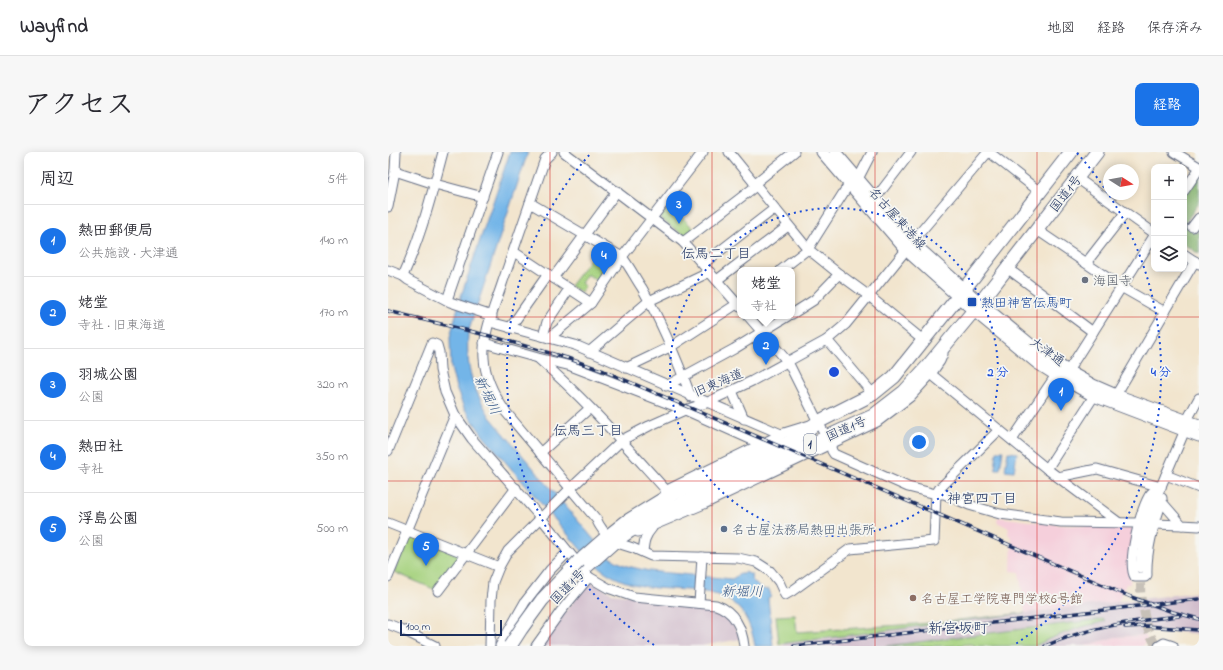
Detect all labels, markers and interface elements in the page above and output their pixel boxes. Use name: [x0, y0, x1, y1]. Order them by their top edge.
text: Wayfind: [20, 14, 88, 41]
text: 地図: [1047, 18, 1075, 39]
text: 経路: [1097, 18, 1125, 39]
text: 保存済み: [1147, 18, 1203, 39]
button: 経路: [1135, 83, 1199, 126]
text: アクセス: [24, 86, 134, 127]
north arrow: [1103, 164, 1139, 200]
map controls: [1151, 164, 1187, 272]
button: +: [1151, 164, 1187, 200]
text: 周辺: [40, 167, 74, 192]
text: 5件: [328, 170, 348, 189]
street label: 国道1号: [1045, 171, 1087, 217]
street label: 名古屋東港線: [864, 184, 931, 255]
pin: 3: [666, 191, 692, 224]
button: −: [1151, 200, 1187, 236]
text: 熱田郵便局: [78, 220, 153, 242]
text: 1: [51, 231, 55, 250]
text: 140 m: [320, 231, 348, 250]
button: layers: [1151, 236, 1187, 272]
pin: 4: [591, 242, 617, 275]
text: 公共施設 · 大津通: [78, 244, 178, 263]
district label: 伝馬二丁目: [681, 244, 751, 265]
popup: [737, 267, 795, 319]
place label: 海国寺: [1093, 272, 1132, 291]
text: 姥堂: [751, 273, 781, 295]
marker: 海国寺: [1080, 275, 1090, 285]
text: 姥堂: [78, 292, 108, 314]
place label: 熱田神宮伝馬町: [981, 294, 1072, 313]
marker: 熱田神宮伝馬町: [966, 296, 978, 308]
text: 寺社: [751, 297, 777, 316]
text: 2: [50, 303, 56, 322]
text: 170 m: [320, 303, 348, 322]
text: 寺社 · 旧東海道: [78, 316, 165, 335]
pin: 2: [753, 332, 779, 365]
street label: 大津通: [1026, 333, 1068, 371]
text: 羽城公園: [78, 364, 138, 386]
street label: 旧東海道: [691, 364, 746, 402]
text: 2 分: [987, 364, 1008, 382]
text: 4 分: [1150, 364, 1171, 382]
centre of rings: [827, 365, 841, 379]
water label: 新堀川: [468, 372, 505, 419]
text: 3: [50, 375, 56, 394]
text: 320 m: [317, 375, 348, 394]
pin: 1: [1048, 378, 1074, 411]
text: 公園: [78, 388, 104, 407]
street label: 国道1号: [823, 412, 870, 447]
district label: 伝馬三丁目: [553, 421, 623, 442]
your location: [909, 432, 929, 452]
road number: 1: [804, 434, 816, 454]
text: 熱田社: [78, 436, 123, 458]
text: 4: [50, 447, 56, 466]
text: 350 m: [316, 447, 348, 466]
text: 寺社: [78, 460, 104, 479]
district label: 神宮四丁目: [947, 489, 1017, 510]
text: 浮島公園: [78, 508, 138, 530]
text: 5: [49, 519, 57, 538]
text: 500 m: [316, 519, 348, 538]
place label: 名古屋法務局熱田出張所: [732, 521, 875, 540]
marker: 名古屋法務局熱田出張所: [719, 524, 729, 534]
text: 公園: [78, 532, 104, 551]
pin: 5: [413, 533, 439, 566]
street label: 国道1号: [546, 565, 590, 609]
water label: 新堀川: [721, 582, 763, 603]
place label: 名古屋工学院専門学校6号館: [921, 590, 1083, 609]
marker: 名古屋工学院専門学校6号館: [908, 593, 918, 603]
scale bar: [400, 618, 502, 637]
district label: 新宮坂町: [928, 618, 989, 640]
text: 100 m: [406, 619, 430, 635]

